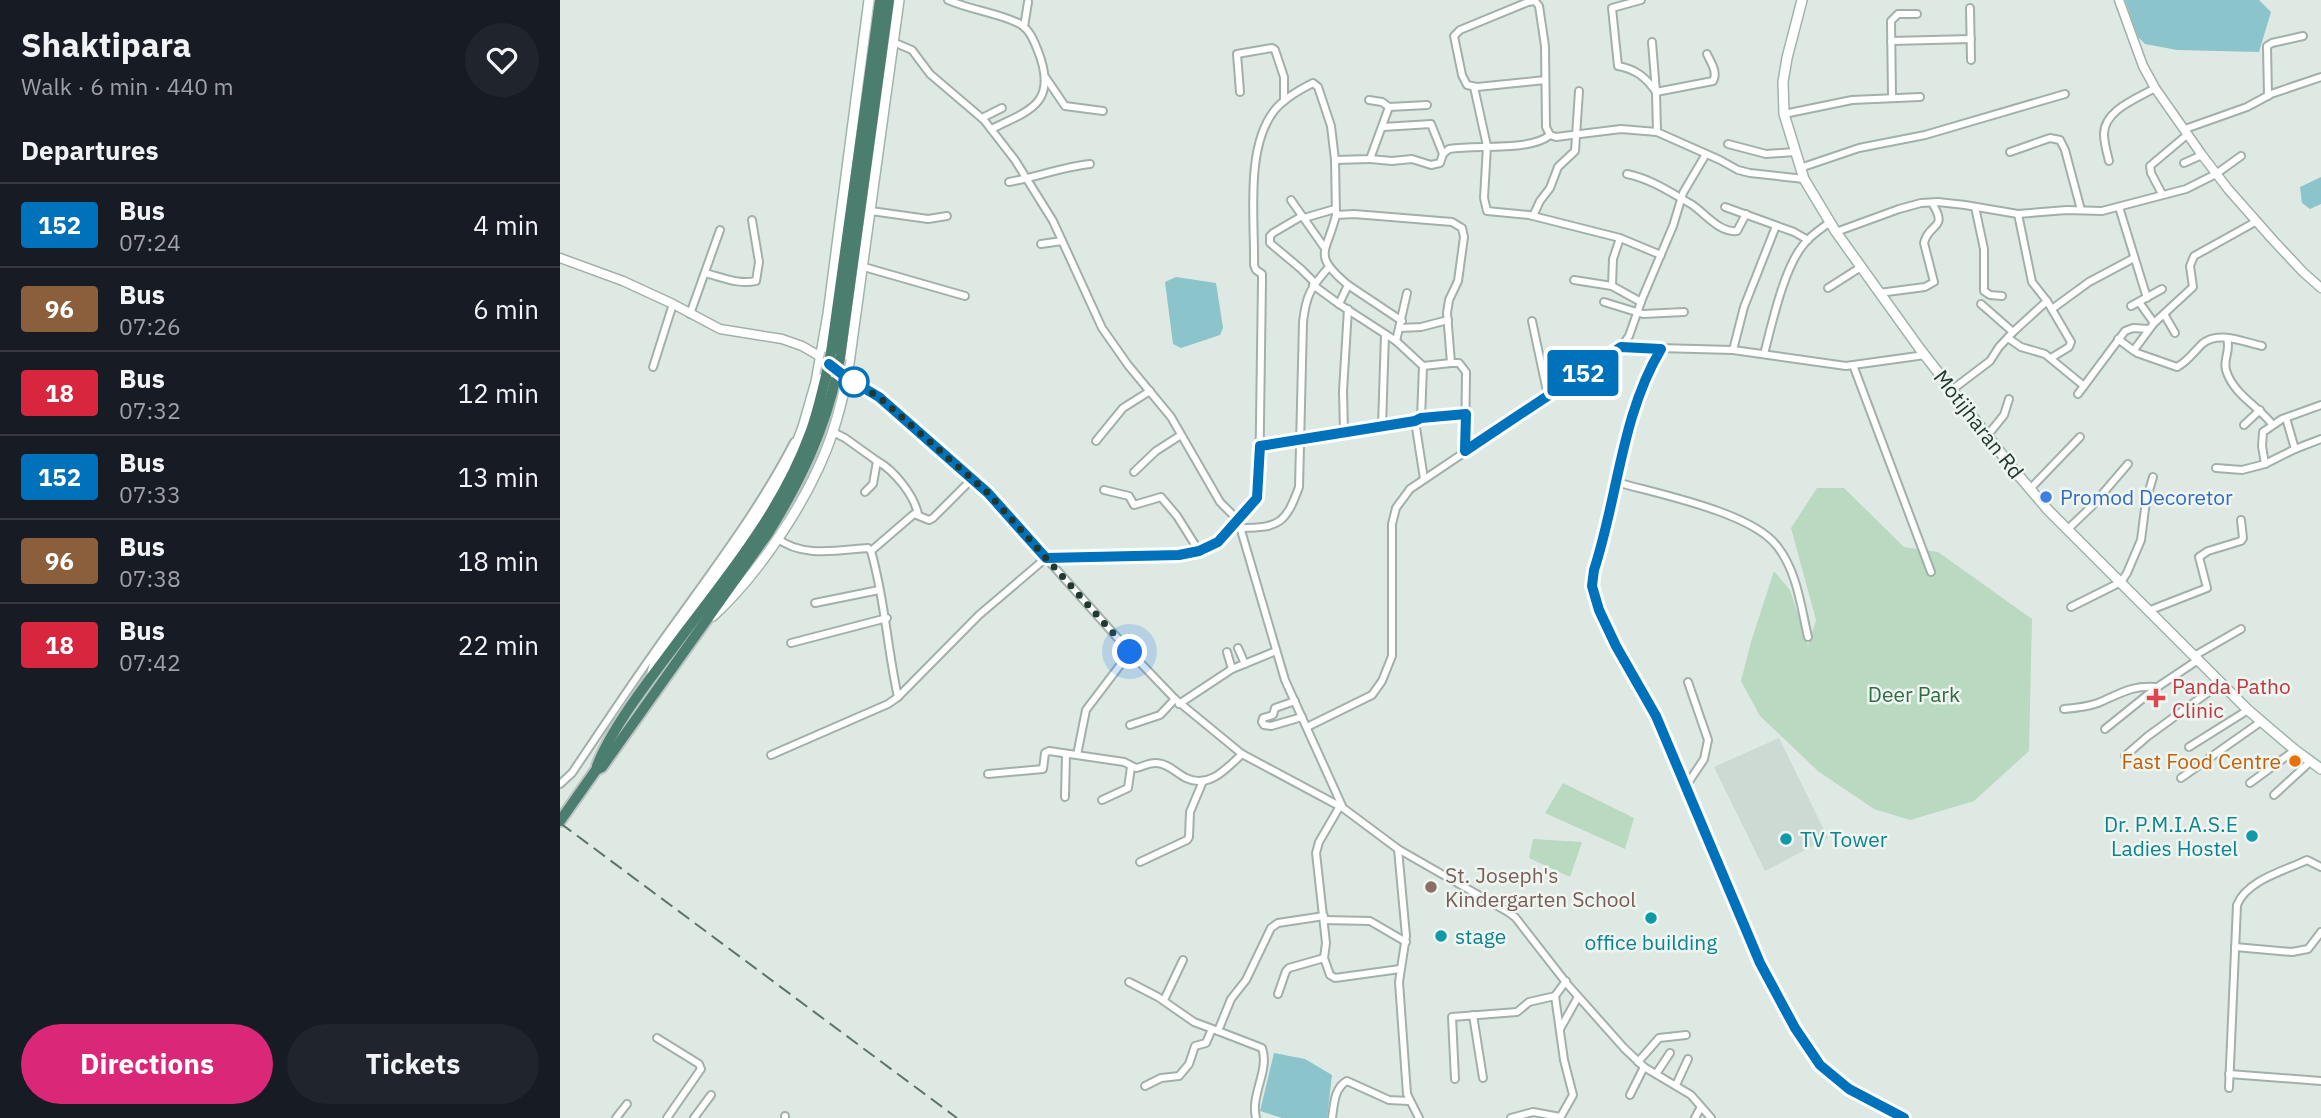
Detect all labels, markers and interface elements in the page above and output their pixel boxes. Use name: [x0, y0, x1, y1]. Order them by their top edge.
text: Shaktipara: [21, 23, 191, 66]
button: heart: [465, 23, 539, 97]
text: Walk · 6 min · 440 m: [21, 71, 234, 101]
text: Departures: [21, 133, 159, 167]
text: Bus: [119, 193, 165, 227]
text: 4 min: [473, 208, 539, 242]
text: 152: [38, 209, 81, 241]
text: 07:24: [119, 227, 181, 257]
text: Bus: [119, 277, 165, 311]
text: 6 min: [473, 292, 539, 326]
text: 96: [45, 293, 74, 325]
text: 07:26: [119, 311, 181, 341]
line badge: 152: [1543, 350, 1623, 396]
text: 152: [1561, 357, 1605, 389]
text: Bus: [119, 361, 165, 395]
street label: Motijharan Rd: [1928, 364, 2030, 484]
unlabelled marker: [839, 367, 869, 397]
text: 12 min: [458, 376, 539, 410]
text: 18: [45, 377, 74, 409]
text: 07:32: [119, 395, 181, 425]
text: Bus: [119, 445, 165, 479]
text: 13 min: [458, 460, 539, 494]
text: 152: [38, 461, 81, 493]
text: 07:33: [119, 479, 181, 509]
place label: Promod Decoretor: [2060, 483, 2233, 511]
marker: Promod Decoretor: [2038, 489, 2054, 505]
text: Bus: [119, 529, 165, 563]
text: 18 min: [458, 544, 539, 578]
text: 96: [45, 545, 74, 577]
text: 07:38: [119, 563, 181, 593]
text: Bus: [119, 613, 165, 647]
text: 22 min: [458, 628, 539, 662]
text: 18: [45, 629, 74, 661]
your location: [1112, 634, 1147, 669]
text: 07:42: [119, 647, 181, 677]
place label: Panda Patho Clinic: [2172, 672, 2291, 724]
park label: Deer Park: [1868, 680, 1960, 708]
marker: Panda Patho Clinic: [2146, 688, 2166, 708]
place label: Fast Food Centre: [2122, 747, 2281, 775]
marker: Fast Food Centre: [2287, 753, 2303, 769]
place label: Dr. P.M.I.A.S.E Ladies Hostel: [2104, 810, 2238, 862]
place label: TV Tower: [1800, 825, 1888, 853]
marker: Dr. P.M.I.A.S.E Ladies Hostel: [2244, 828, 2260, 844]
marker: TV Tower: [1778, 831, 1794, 847]
place label: St. Joseph's Kindergarten School: [1445, 861, 1636, 913]
marker: St. Joseph's Kindergarten School: [1423, 879, 1439, 895]
marker: office building: [1643, 910, 1659, 926]
place label: stage: [1455, 922, 1506, 950]
marker: stage: [1433, 928, 1449, 944]
place label: office building: [1585, 928, 1717, 956]
button: Directions: [21, 1024, 273, 1104]
button: Tickets: [287, 1024, 539, 1104]

